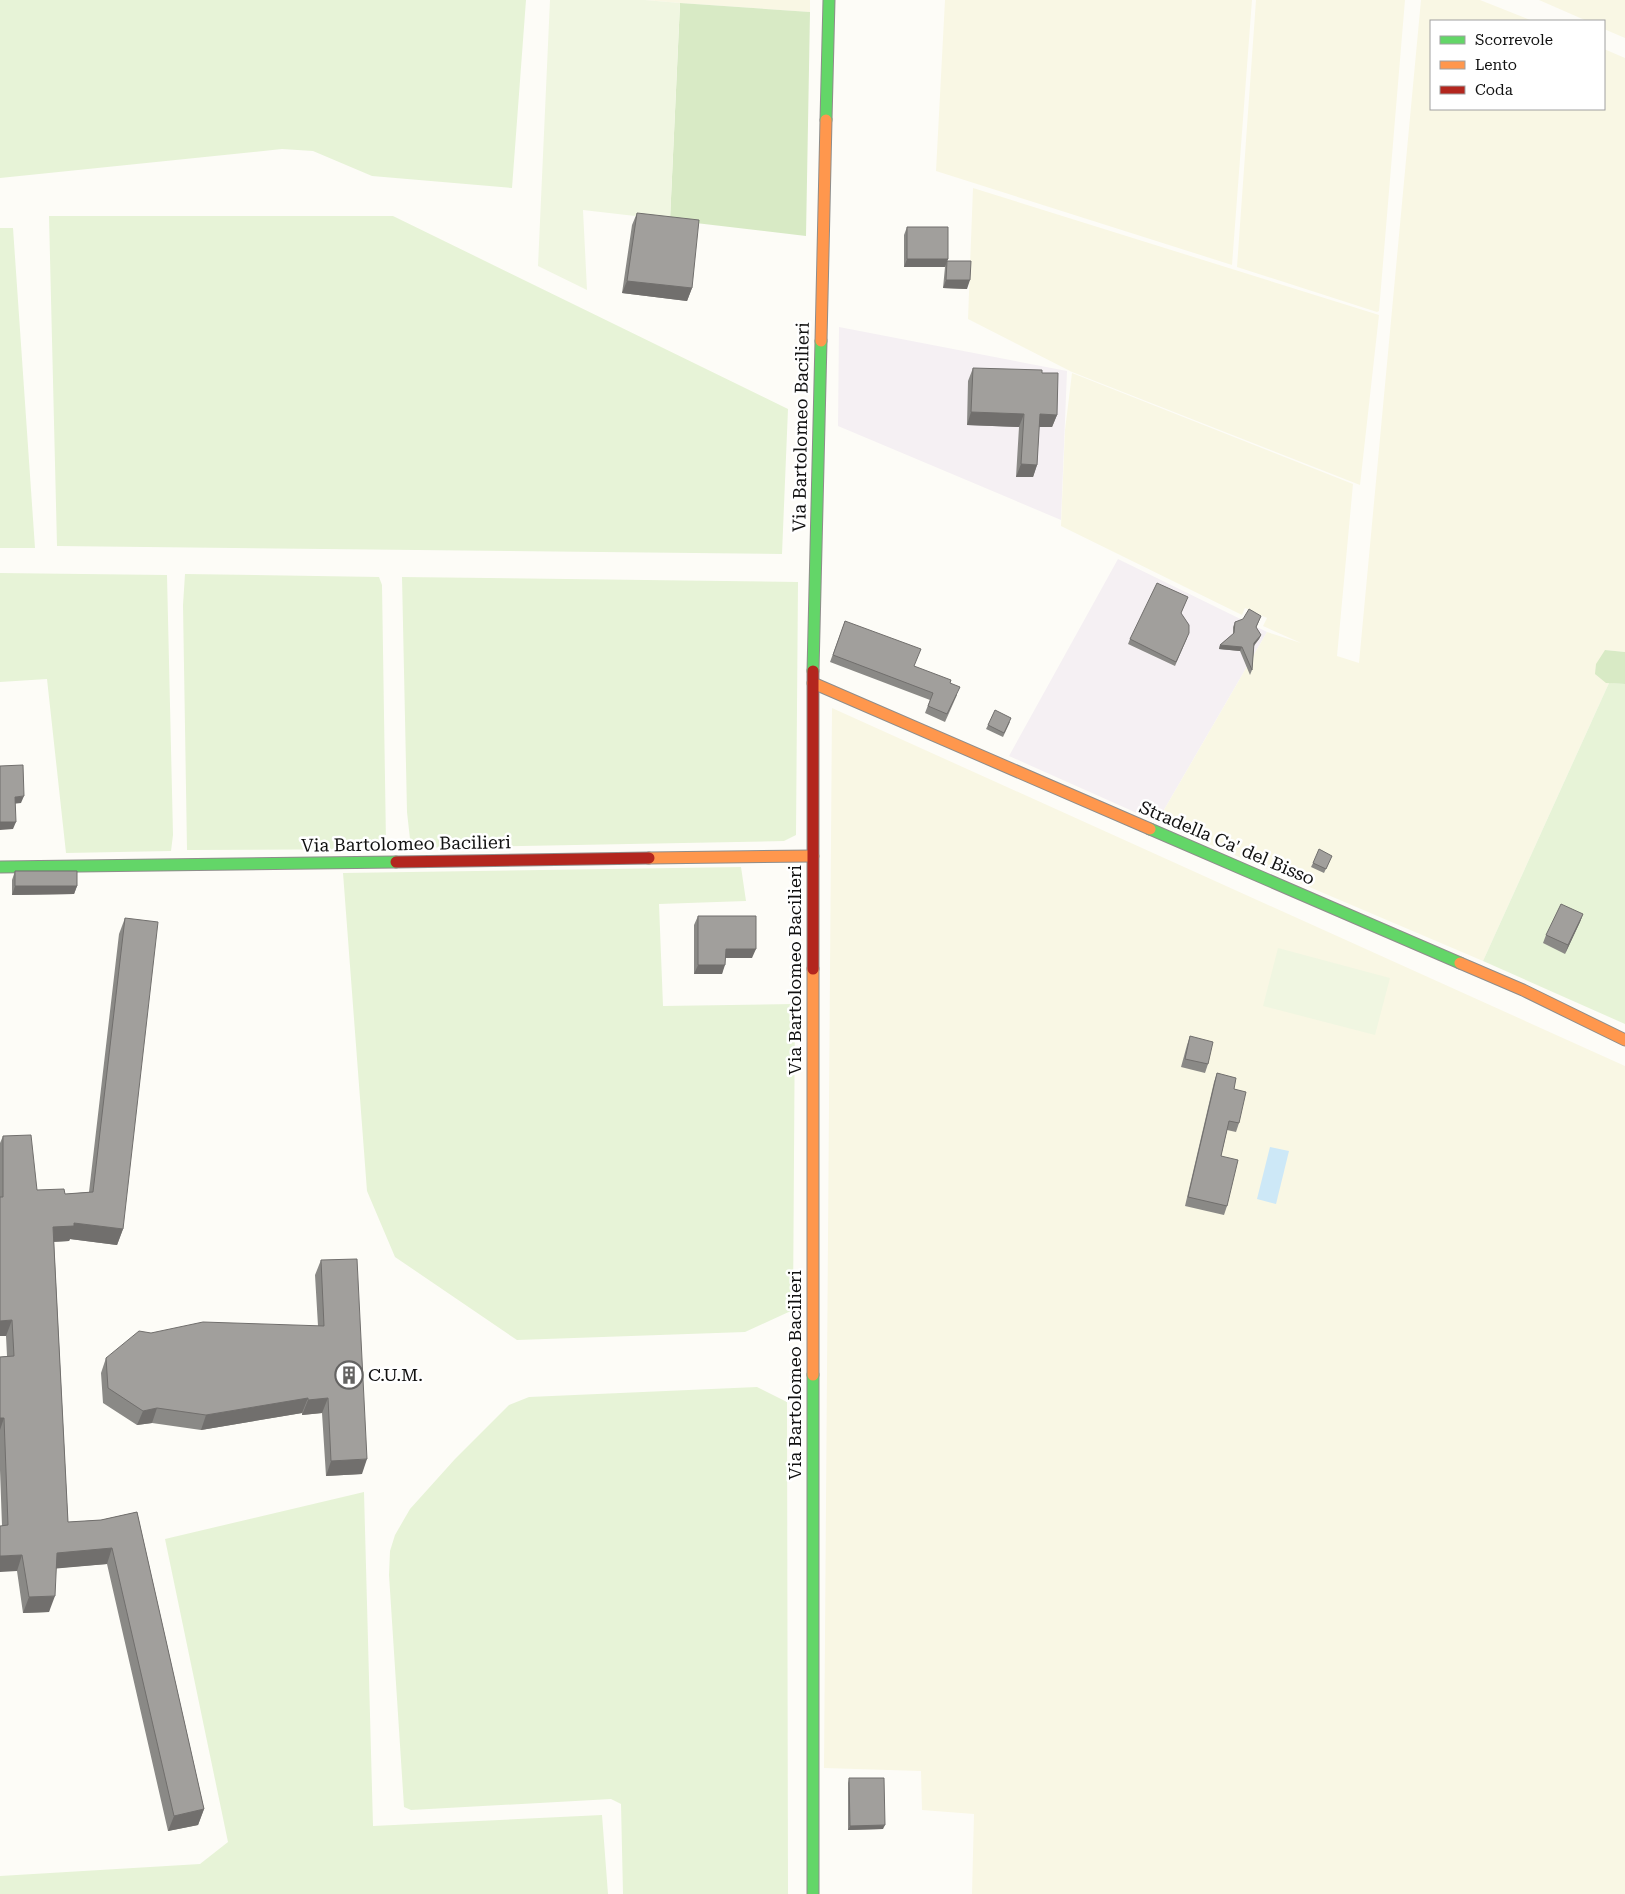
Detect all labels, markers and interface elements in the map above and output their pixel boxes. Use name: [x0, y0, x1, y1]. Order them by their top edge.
legend: [1430, 20, 1605, 110]
text: Scorrevole: [1475, 31, 1553, 49]
text: Lento: [1475, 56, 1517, 74]
text: Coda: [1475, 81, 1513, 99]
street label: Via Bartolomeo Bacilieri: [788, 322, 813, 532]
street label: Stradella Ca' del Bisso: [1136, 796, 1318, 889]
street label: Via Bartolomeo Bacilieri: [301, 831, 511, 856]
street label: Via Bartolomeo Bacilieri: [784, 865, 805, 1075]
street label: Via Bartolomeo Bacilieri: [784, 1270, 805, 1480]
building icon: C.U.M.: [334, 1360, 364, 1390]
place label: C.U.M.: [368, 1364, 423, 1385]

